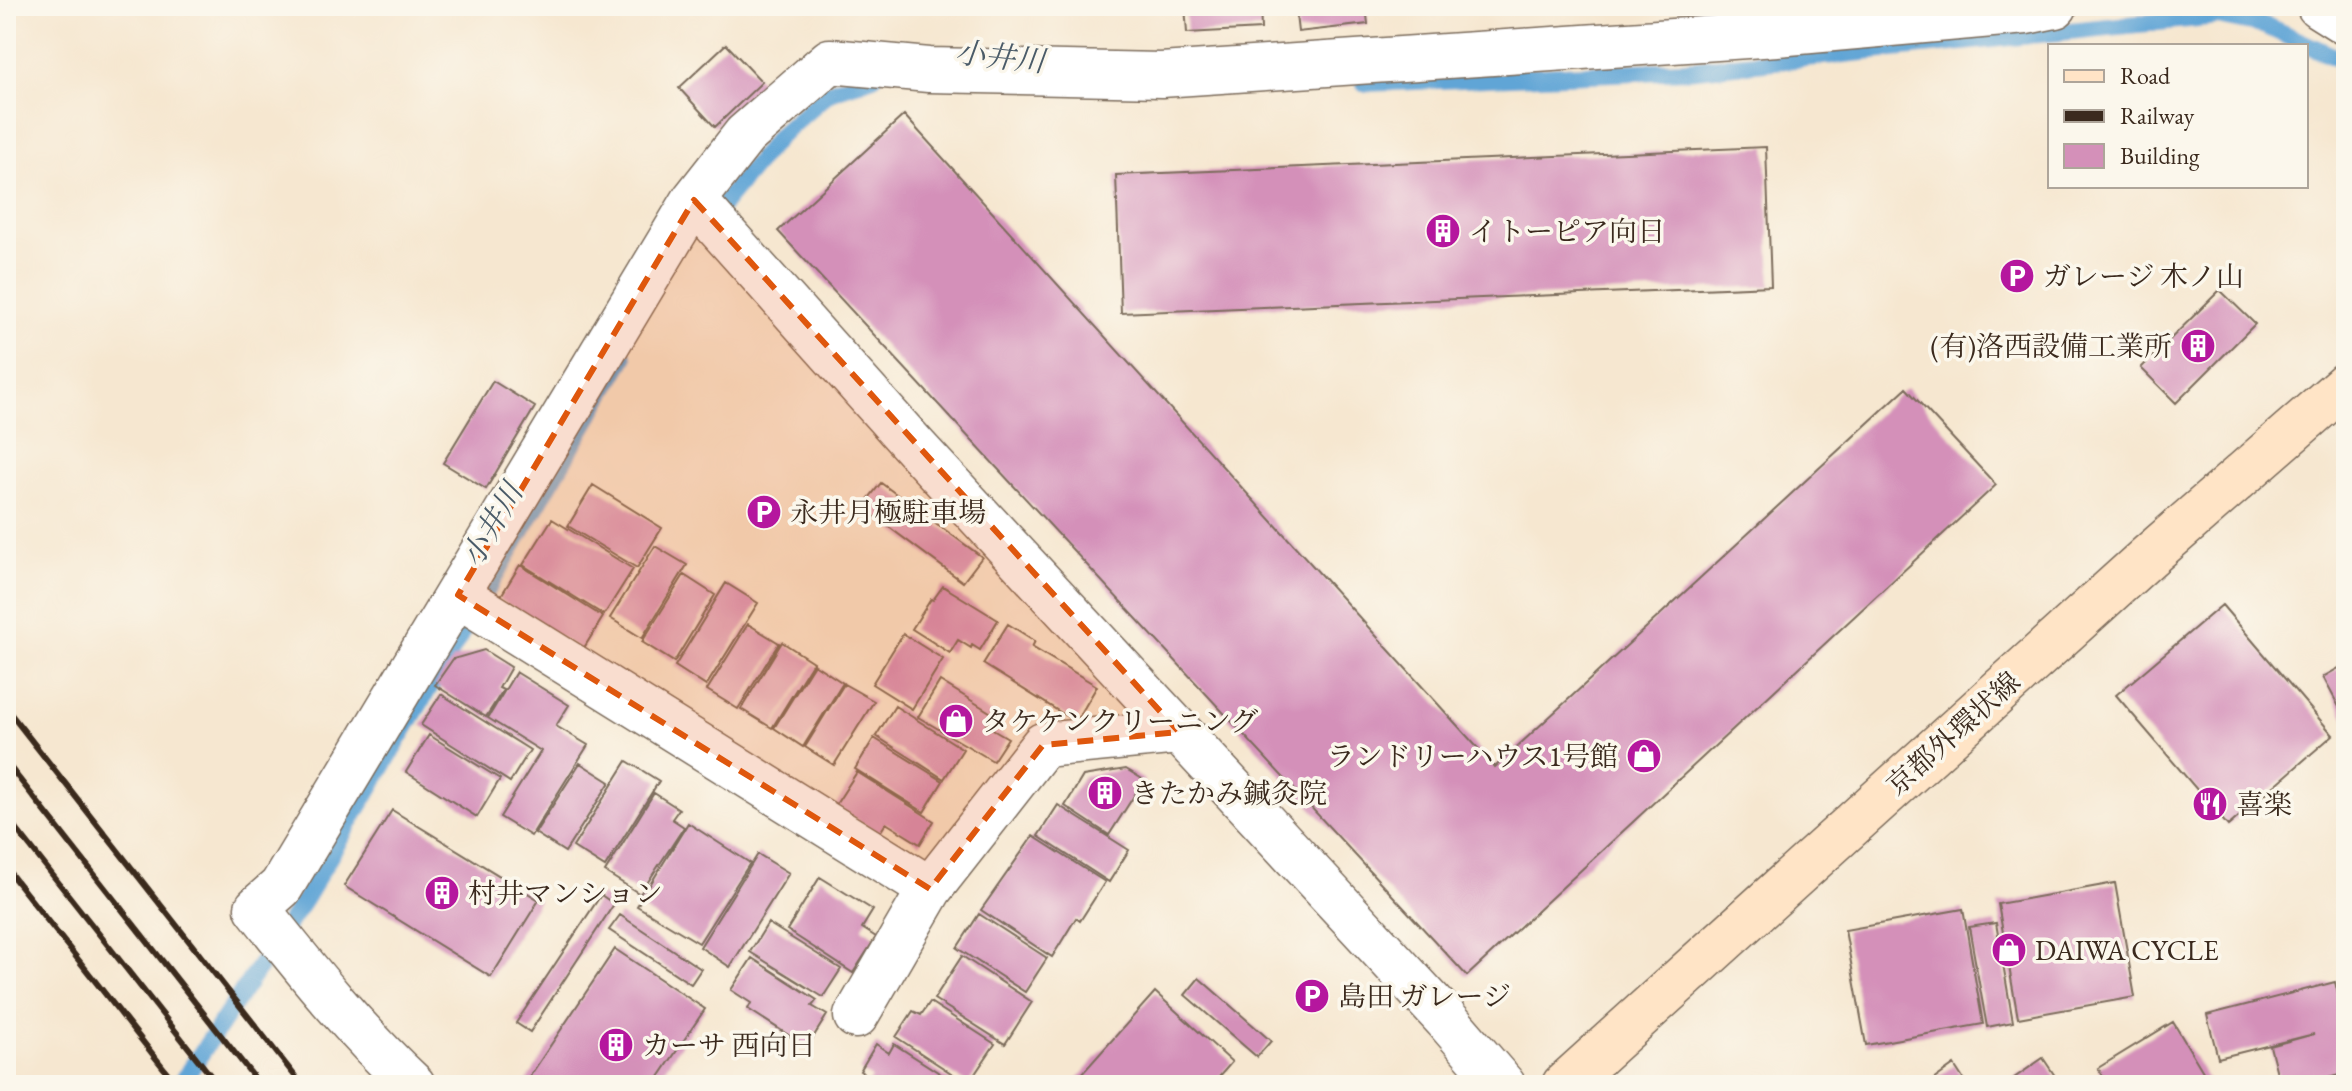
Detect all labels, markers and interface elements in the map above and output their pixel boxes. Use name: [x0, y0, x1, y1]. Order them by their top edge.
water label: 小井川: [953, 32, 1050, 81]
legend: [2048, 44, 2308, 188]
text: Road: [2120, 60, 2171, 91]
text: Railway: [2120, 100, 2195, 131]
text: Building: [2120, 140, 2200, 171]
building icon: イトーピア向日: [1424, 212, 1462, 250]
place label: イトーピア向日: [1469, 213, 1665, 249]
parking icon: ガレージ 木ノ山: [1998, 257, 2036, 295]
place label: ガレージ 木ノ山: [2043, 258, 2244, 294]
building icon: (有)洛西設備工業所: [2179, 327, 2217, 365]
place label: (有)洛西設備工業所: [1930, 328, 2172, 364]
water label: 小井川: [452, 473, 532, 573]
parking icon: 永井月極駐車場: [745, 493, 783, 531]
place label: 永井月極駐車場: [790, 494, 986, 530]
street label: 京都外環状線: [1879, 663, 2027, 803]
shop icon: タケケンクリーニング: [937, 702, 975, 740]
place label: タケケンクリーニング: [982, 703, 1258, 739]
shop icon: ランドリーハウス1号館: [1625, 737, 1663, 775]
place label: ランドリーハウス1号館: [1327, 738, 1618, 774]
building icon: きたかみ鍼灸院: [1086, 774, 1124, 812]
place label: きたかみ鍼灸院: [1131, 775, 1327, 811]
restaurant icon: 喜楽: [2191, 785, 2229, 823]
place label: 喜楽: [2236, 786, 2292, 822]
building icon: 村井マンション: [423, 874, 461, 912]
place label: 村井マンション: [468, 875, 663, 911]
shop icon: DAIWA CYCLE: [1990, 931, 2028, 969]
place label: DAIWA CYCLE: [2035, 932, 2219, 968]
parking icon: 島田 ガレージ: [1293, 977, 1331, 1015]
place label: 島田 ガレージ: [1338, 978, 1511, 1014]
building icon: カーサ 西向日: [597, 1026, 635, 1064]
place label: カーサ 西向日: [642, 1027, 816, 1063]

